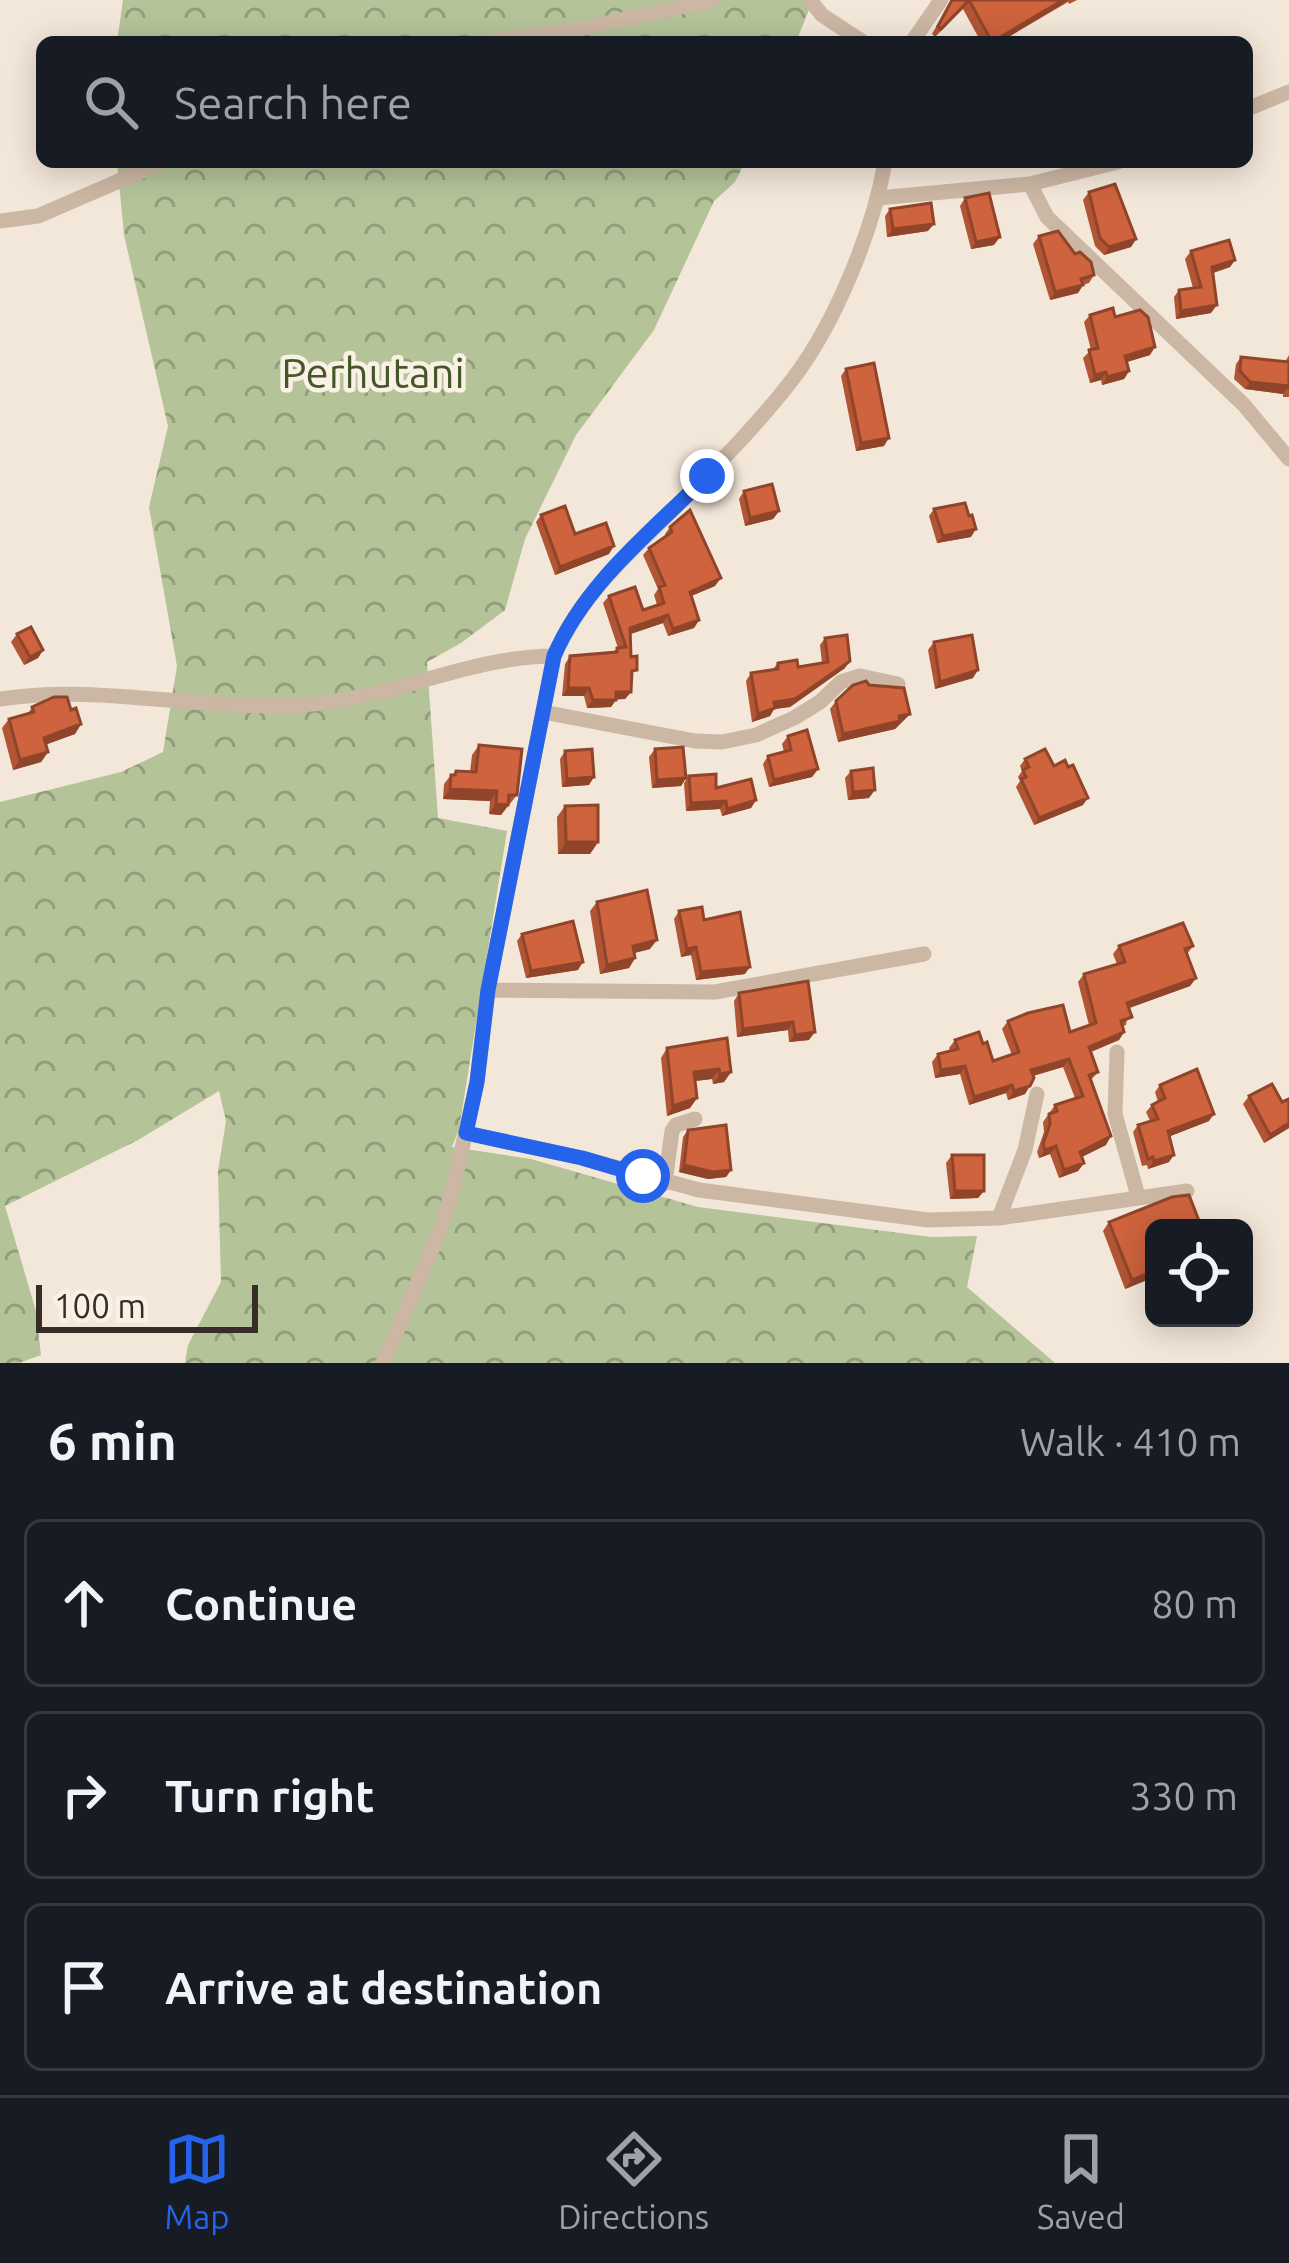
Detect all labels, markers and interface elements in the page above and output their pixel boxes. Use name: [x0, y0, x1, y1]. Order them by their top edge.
search box: [36, 36, 1253, 168]
icon: search: [78, 69, 144, 135]
text: Search here: [174, 77, 412, 128]
park label: Perhutani: [281, 349, 465, 396]
route end: [680, 449, 734, 503]
route start: [616, 1149, 670, 1203]
map controls: [1145, 1219, 1253, 1327]
button: locate: [1145, 1219, 1253, 1327]
scale bar: [36, 1279, 258, 1332]
text: 100 m: [54, 1287, 146, 1324]
text: 6 min: [48, 1412, 177, 1470]
text: Walk · 410 m: [1020, 1420, 1241, 1463]
icon: ahead: [51, 1570, 117, 1636]
text: Continue: [165, 1578, 357, 1629]
text: 80 m: [1151, 1582, 1238, 1625]
icon: right: [51, 1762, 117, 1828]
text: Turn right: [165, 1770, 374, 1821]
text: 330 m: [1129, 1774, 1238, 1817]
icon: arrive: [51, 1954, 117, 2020]
text: Arrive at destination: [165, 1962, 602, 2013]
tab: Map: [164, 2126, 230, 2235]
tab: Directions: [558, 2126, 709, 2235]
tab: Saved: [1037, 2126, 1125, 2235]

